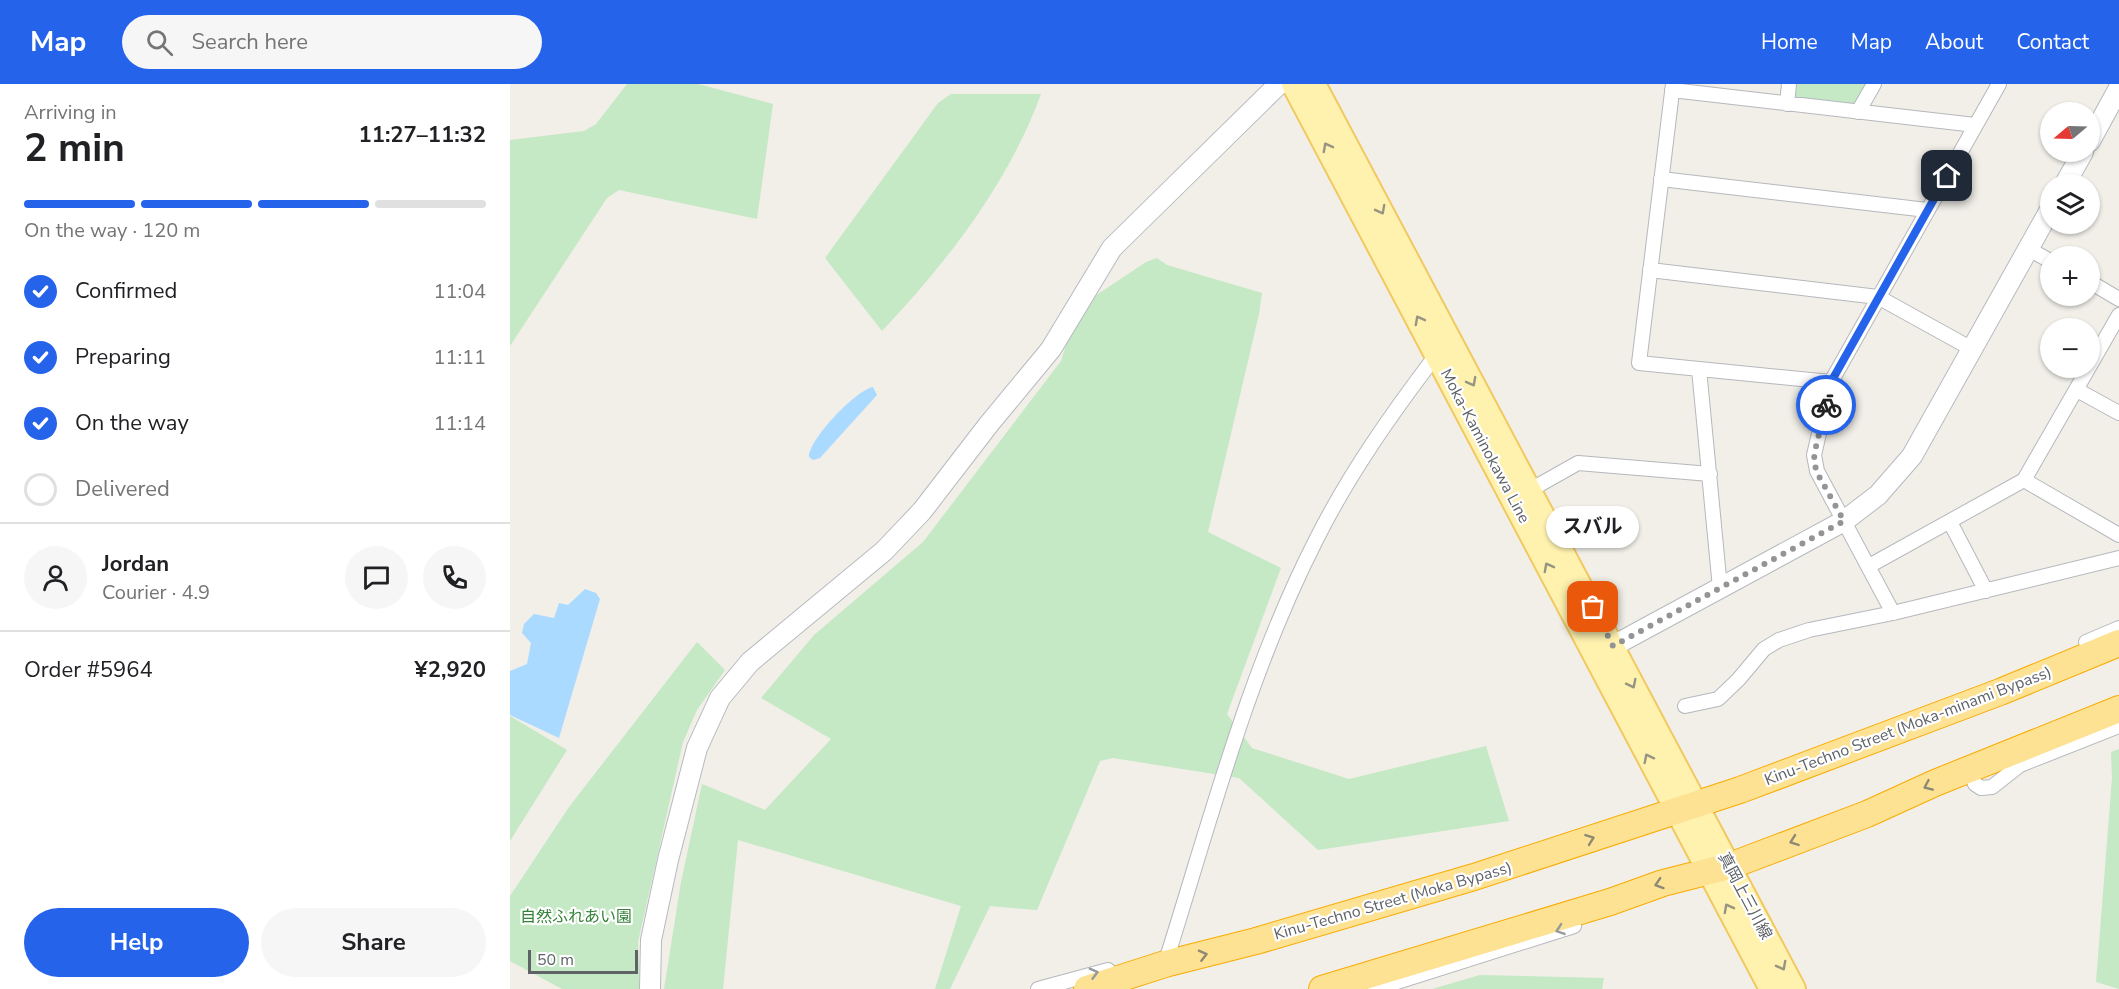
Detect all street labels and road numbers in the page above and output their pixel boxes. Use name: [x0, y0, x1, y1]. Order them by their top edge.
street label: Moka-Kaminokawa Line: [1435, 365, 1535, 527]
street label: Kinu-Techno Street (Moka-minami Bypass): [1761, 661, 2055, 791]
street label: 真岡上三川線: [1713, 848, 1777, 944]
street label: Kinu-Techno Street (Moka Bypass): [1271, 856, 1515, 946]

